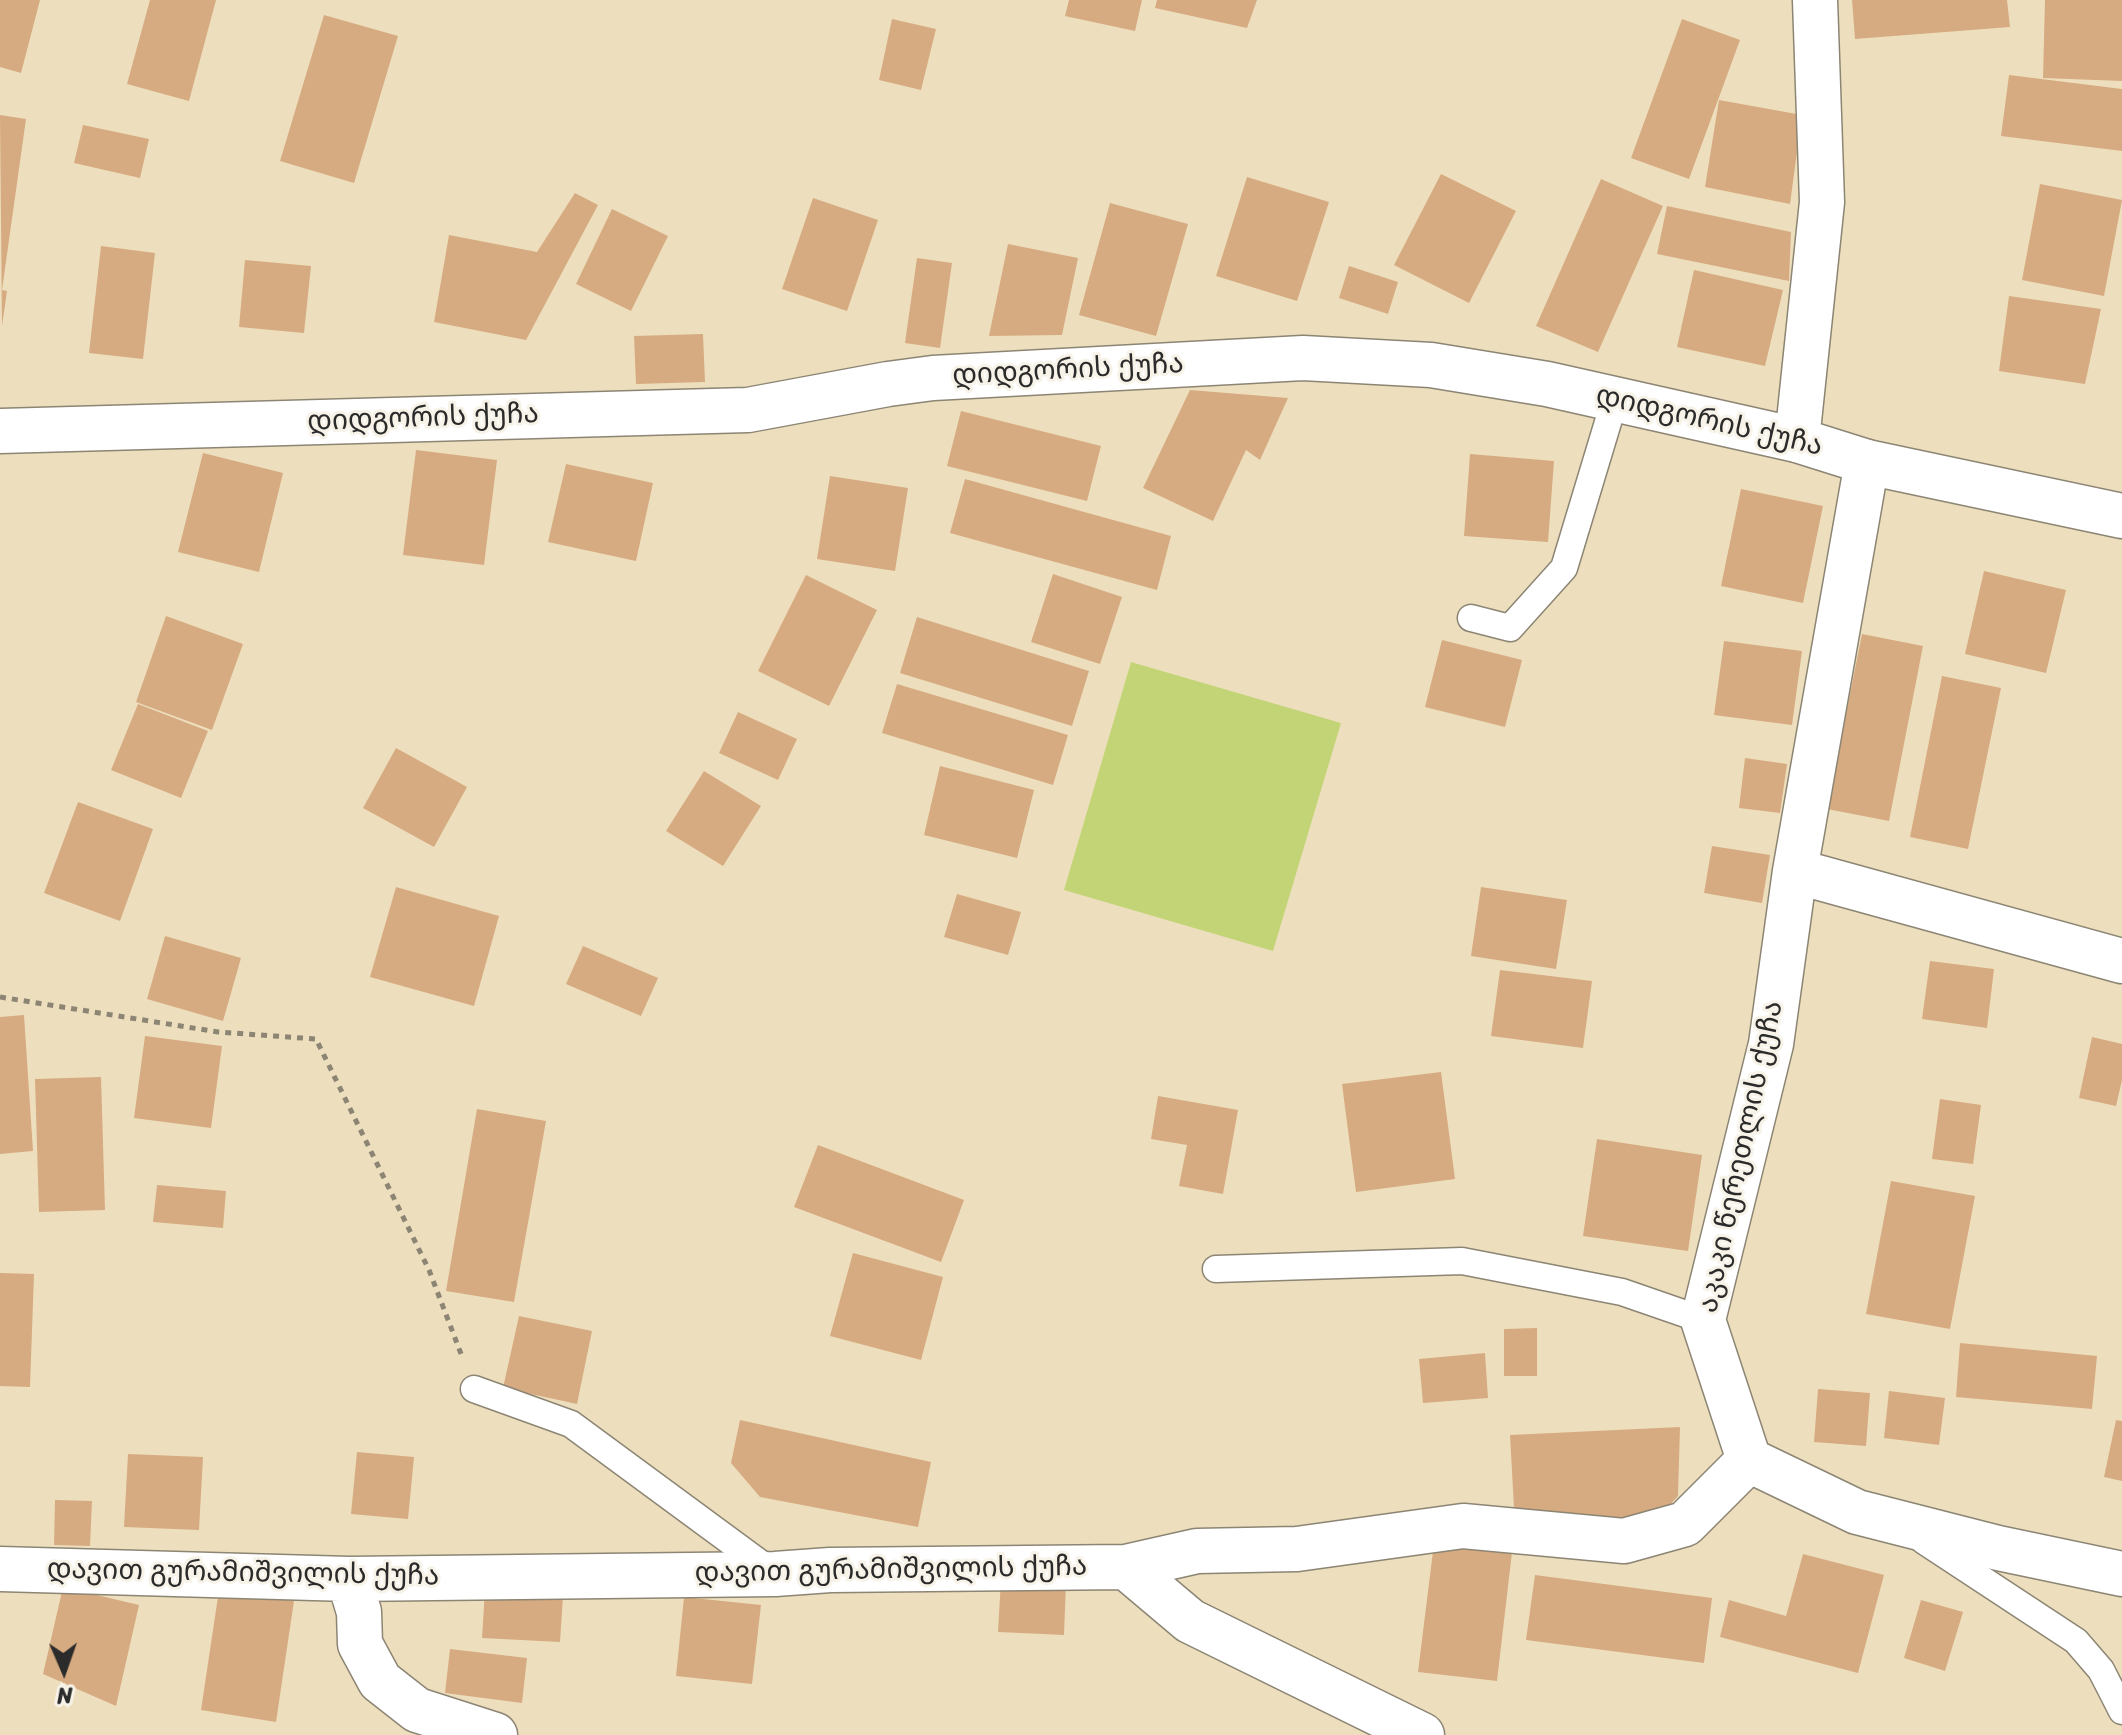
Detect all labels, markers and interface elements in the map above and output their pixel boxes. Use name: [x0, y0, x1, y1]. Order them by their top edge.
street label: დიდგორის ქუჩა: [951, 348, 1185, 394]
street label: დიდგორის ქუჩა: [1592, 380, 1826, 464]
street label: დიდგორის ქუჩა: [307, 398, 539, 440]
street label: აკაკი წერეთლის ქუჩა: [1692, 998, 1792, 1316]
street label: დავით გურამიშვილის ქუჩა: [694, 1551, 1088, 1591]
street label: დავით გურამიშვილის ქუჩა: [46, 1554, 440, 1594]
north arrow: [24, 1631, 104, 1711]
text: N: [57, 1676, 73, 1715]

